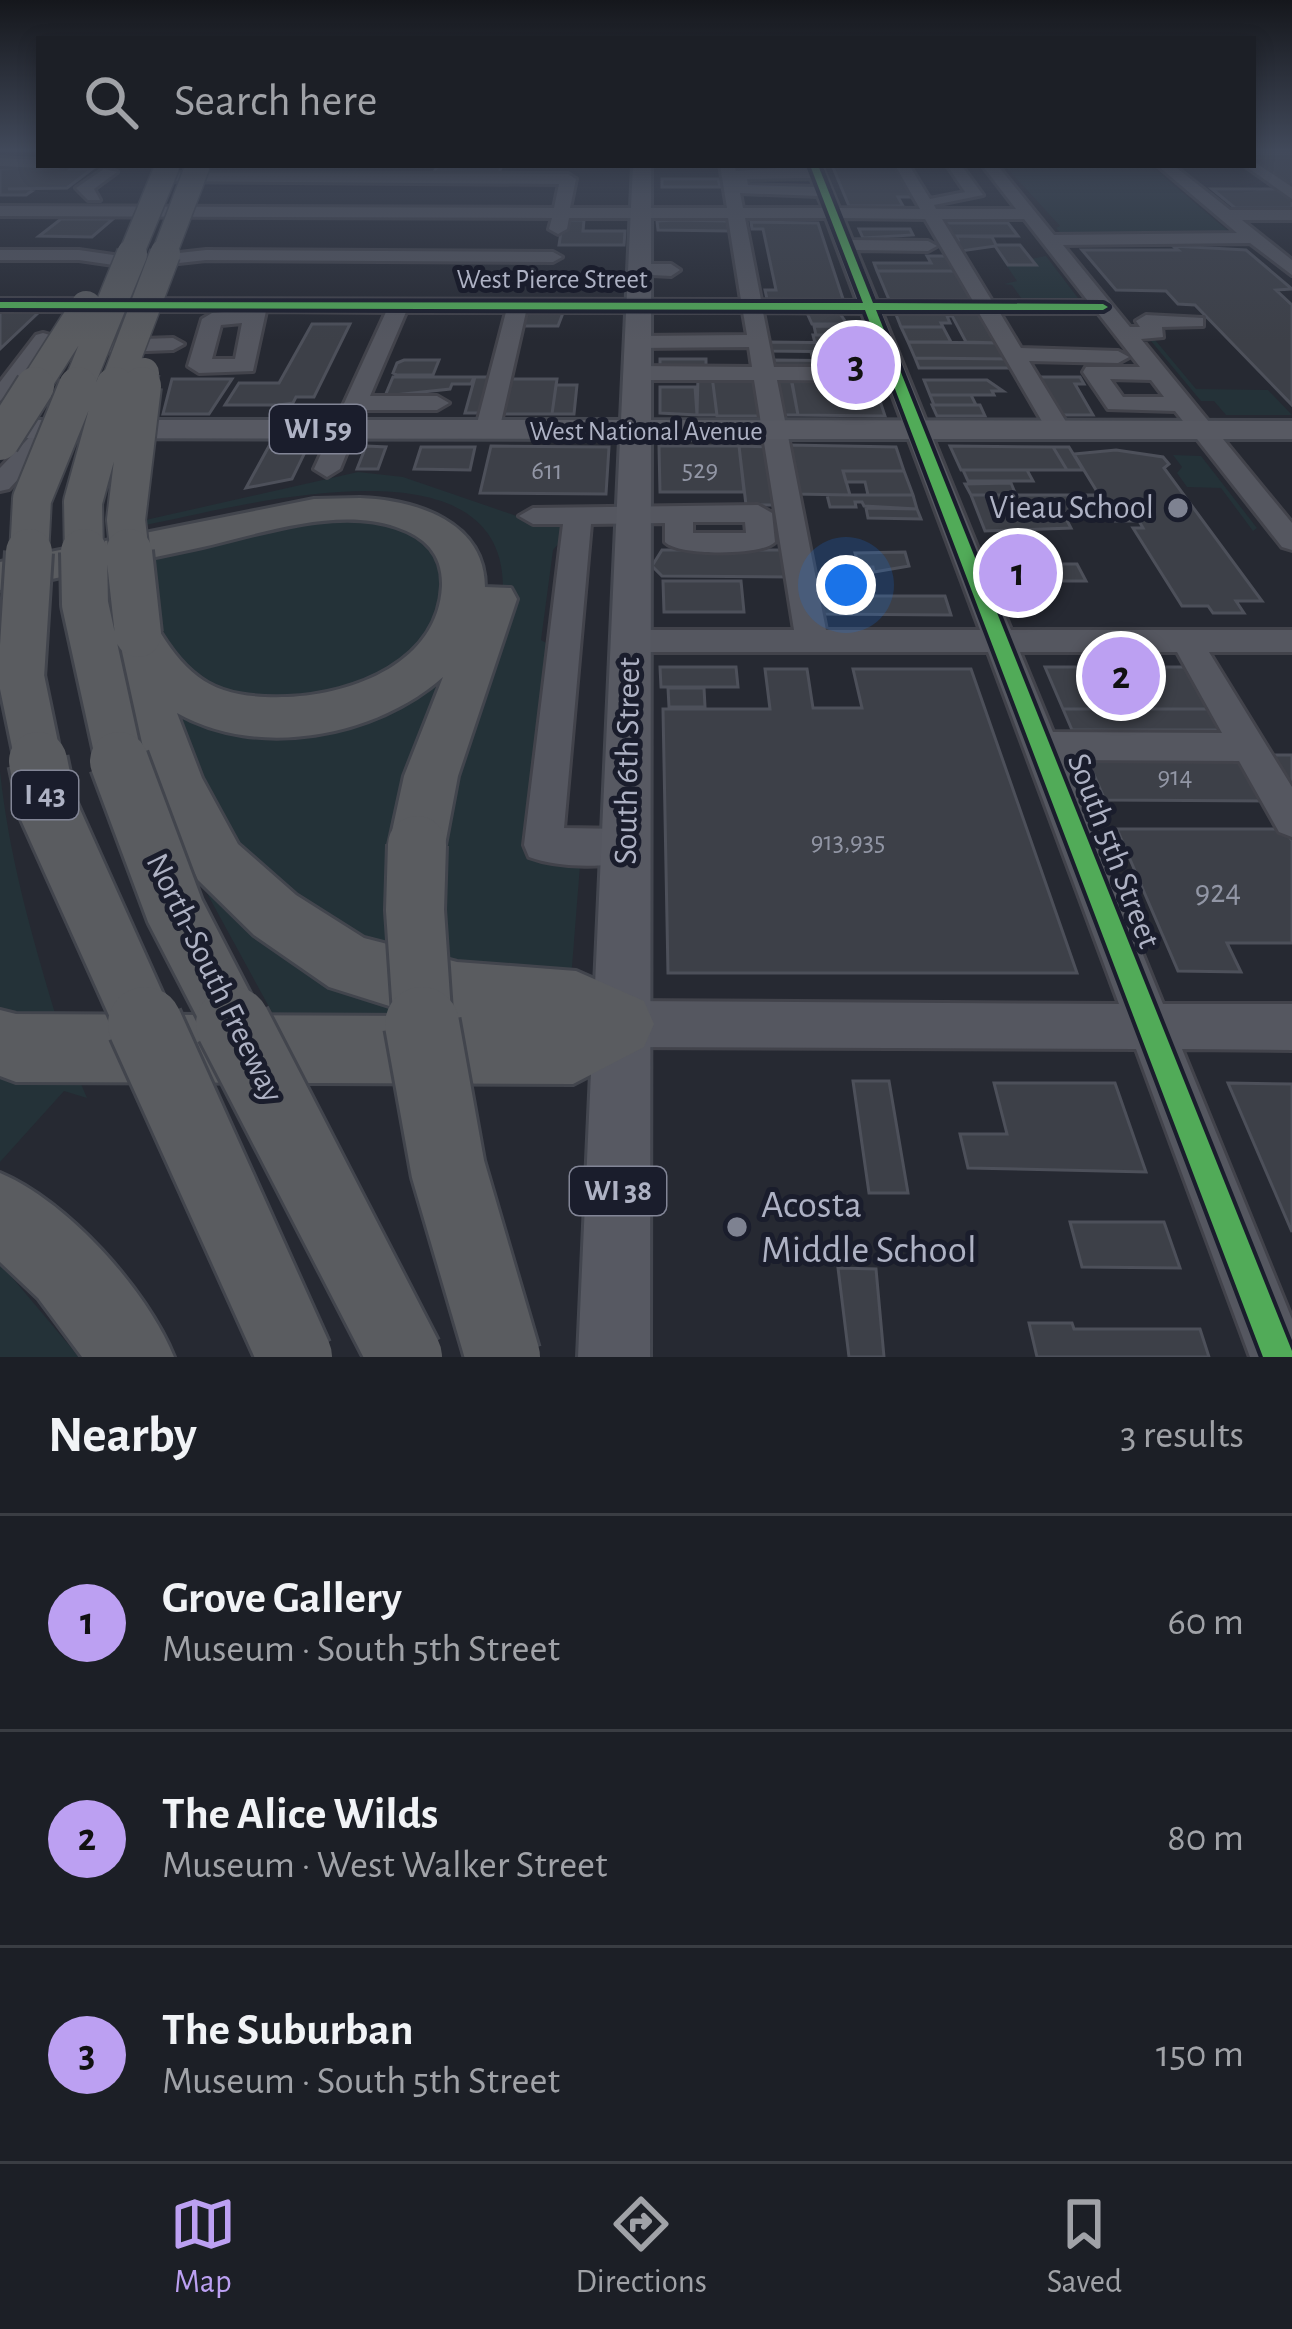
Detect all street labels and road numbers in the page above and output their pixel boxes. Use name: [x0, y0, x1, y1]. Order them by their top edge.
street label: West Pierce Street: [457, 266, 648, 293]
road number: WI 59: [270, 405, 366, 453]
street label: West National Avenue: [529, 418, 763, 445]
street label: South 6th Street: [610, 657, 646, 865]
street label: South 5th Street: [1061, 749, 1165, 953]
road number: I 43: [12, 771, 78, 819]
street label: North-South Freeway: [140, 848, 288, 1108]
road number: WI 38: [570, 1167, 666, 1215]

